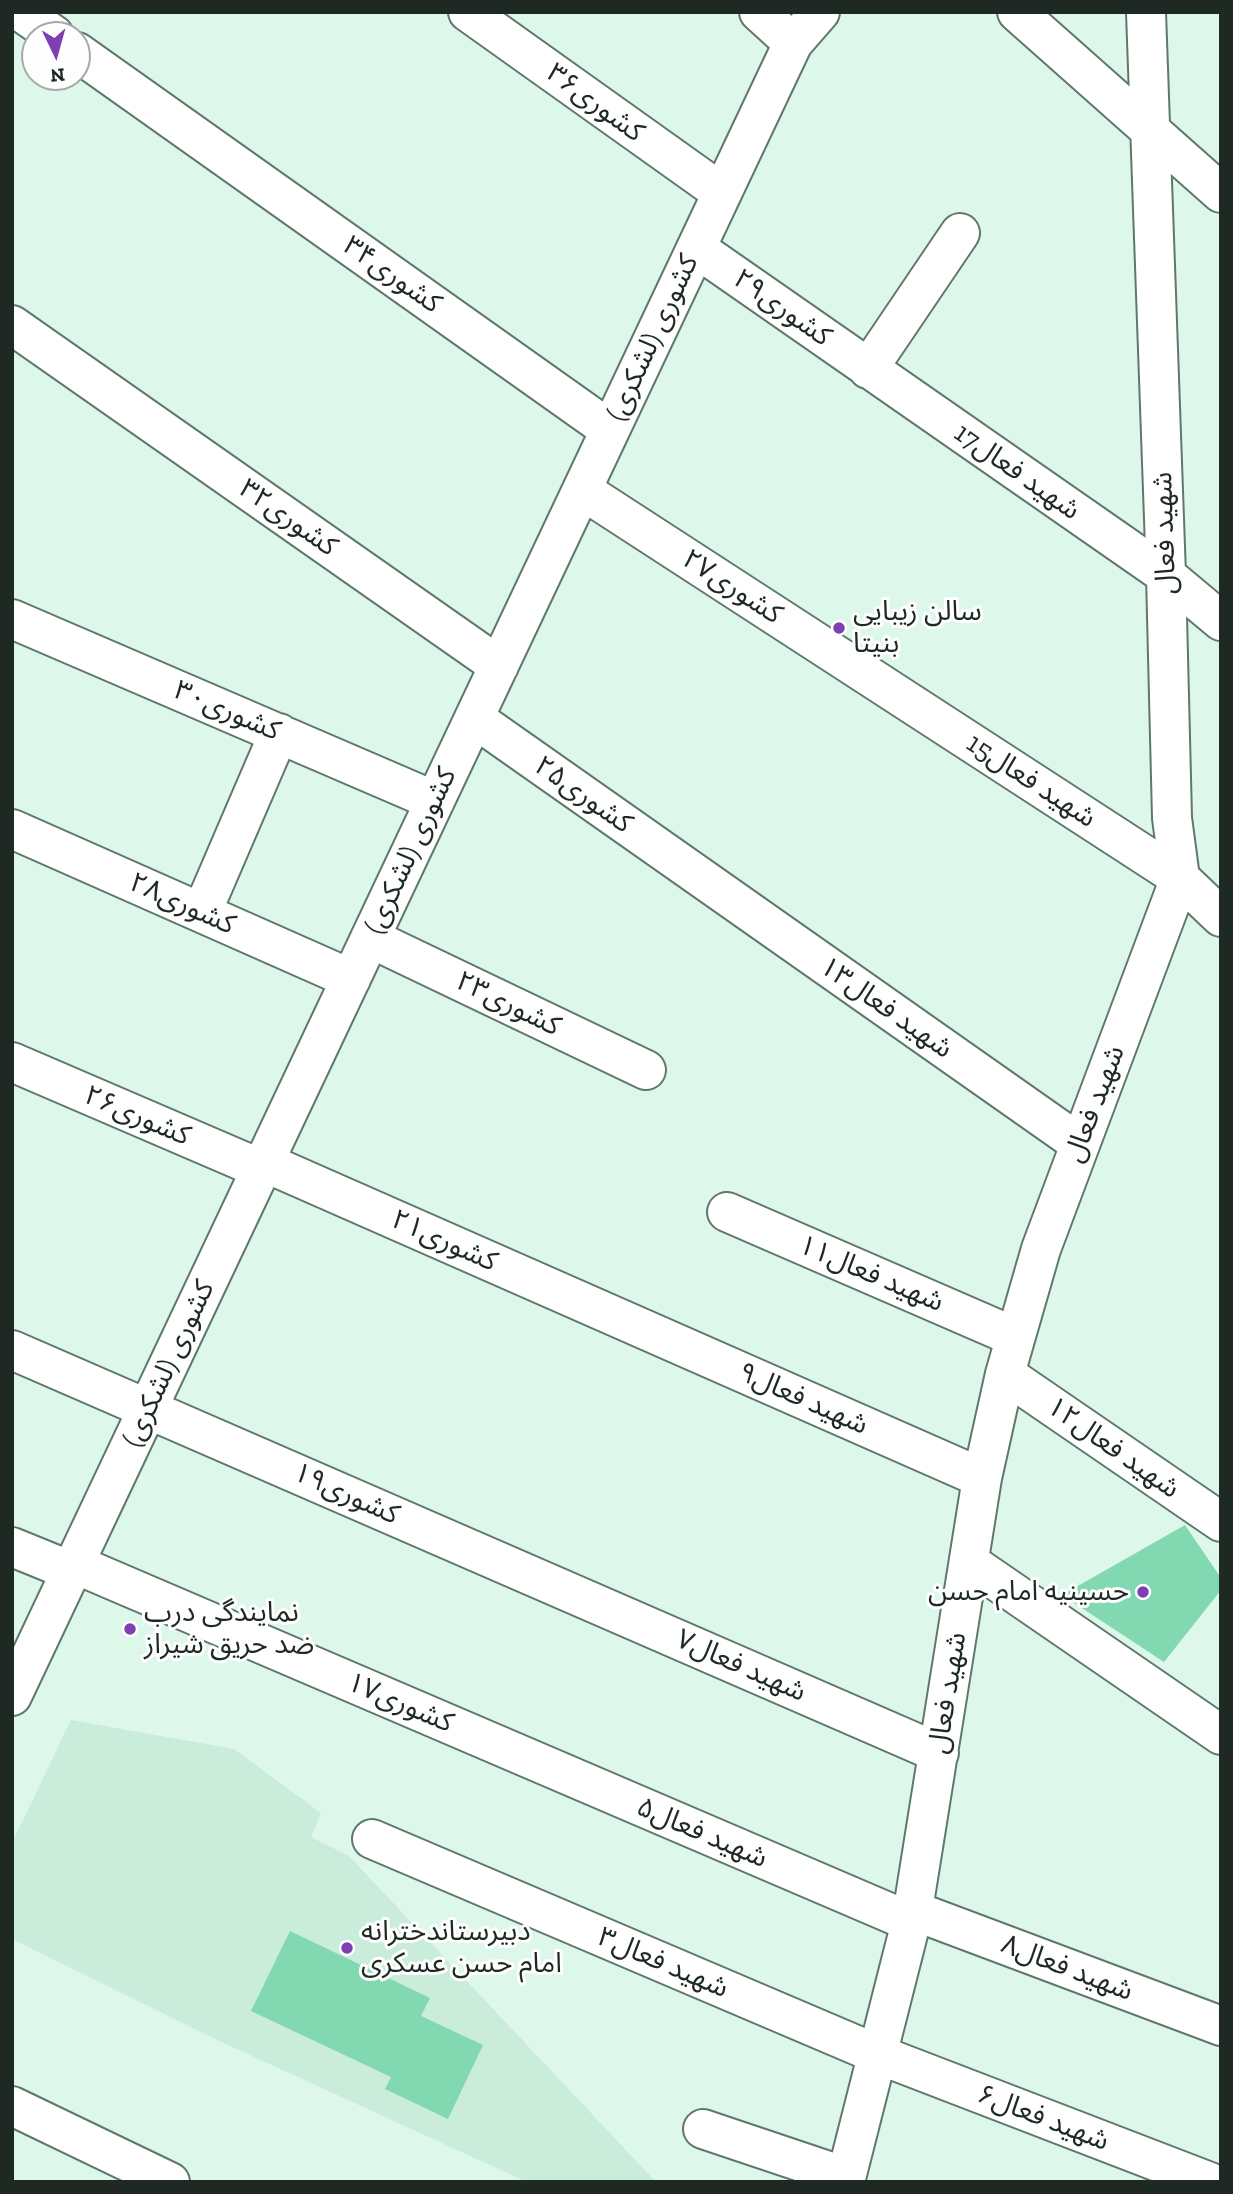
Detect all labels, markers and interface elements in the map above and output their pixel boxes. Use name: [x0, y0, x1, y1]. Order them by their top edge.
north arrow: [21, 21, 91, 91]
street label: کشوری۳۶: [540, 56, 650, 150]
text: N: [50, 63, 66, 88]
street label: کشوری۳۴: [336, 229, 448, 321]
street label: کشوری (لشکری): [600, 250, 706, 426]
street label: کشوری۲۹: [726, 262, 838, 354]
street label: 17شهید فعال: [948, 416, 1086, 528]
street label: شهید فعال: [1146, 471, 1184, 595]
street label: کشوری۳۲: [232, 472, 344, 564]
street label: کشوری۲۷: [676, 542, 788, 632]
place label: سالن زیبایی بنیتا: [853, 595, 982, 661]
marker: سالن زیبایی بنیتا: [831, 620, 847, 636]
street label: کشوری۳۰: [169, 674, 285, 748]
street label: 15شهید فعال: [960, 727, 1102, 835]
street label: کشوری۲۵: [527, 749, 639, 841]
street label: کشوری (لشکری): [358, 763, 464, 939]
street label: کشوری۲۸: [124, 866, 240, 942]
street label: شهید فعال۱۳: [813, 950, 959, 1066]
street label: کشوری۲۳: [450, 964, 566, 1044]
street label: شهید فعال: [1057, 1041, 1133, 1167]
street label: کشوری۲۶: [79, 1079, 195, 1153]
street label: ۲۱کشوری: [386, 1203, 502, 1279]
street label: شهید فعال۱۱: [793, 1228, 949, 1320]
street label: کشوری (لشکری): [116, 1276, 222, 1452]
street label: شهید فعال۹: [733, 1355, 873, 1443]
street label: شهید فعال۱۲: [1040, 1390, 1186, 1506]
street label: ۱۹کشوری: [288, 1456, 404, 1532]
place label: حسینیه امام حسن: [928, 1575, 1129, 1609]
marker: حسینیه امام حسن: [1135, 1584, 1151, 1600]
place label: نمایندگی درب ضد حریق شیراز: [144, 1596, 314, 1662]
marker: نمایندگی درب ضد حریق شیراز: [122, 1621, 138, 1637]
street label: شهید فعال۷: [671, 1622, 811, 1710]
street label: شهید فعال: [922, 1630, 974, 1756]
street label: ۱۷کشوری: [342, 1666, 458, 1740]
street label: شهید فعال۵: [632, 1790, 772, 1876]
place label: دبیرستاندخترانه امام حسن عسکری: [361, 1915, 562, 1981]
street label: شهید فعال۳: [593, 1920, 733, 2006]
street label: شهید فعال۸: [996, 1927, 1138, 2009]
marker: دبیرستاندخترانه امام حسن عسکری: [339, 1940, 355, 1956]
street label: شهید فعال۶: [972, 2077, 1114, 2159]

